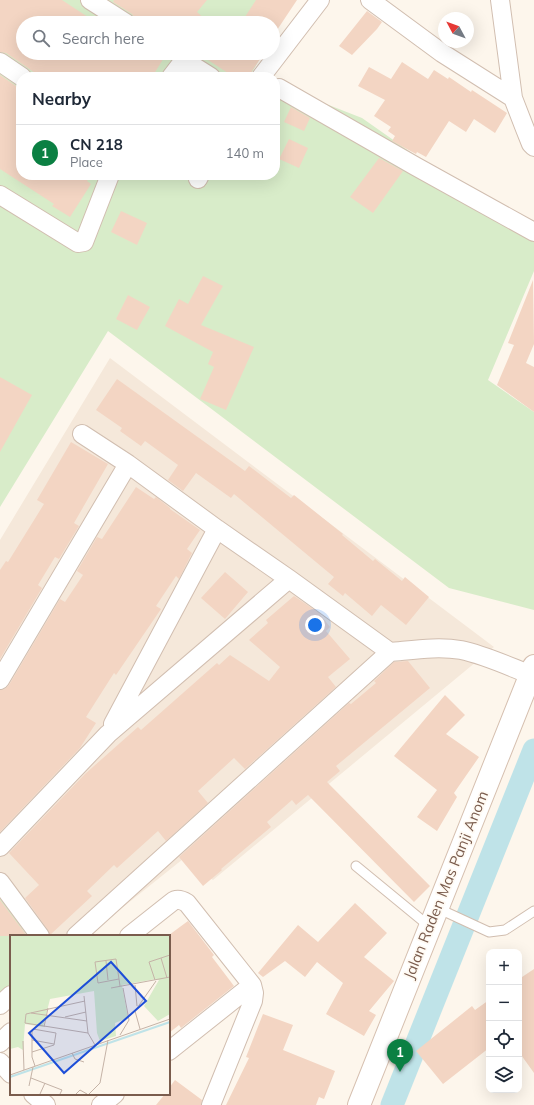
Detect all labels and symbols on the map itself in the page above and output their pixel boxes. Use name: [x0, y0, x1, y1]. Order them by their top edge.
north arrow: [438, 12, 474, 48]
your location: [305, 615, 325, 635]
street label: Jalan Raden Mas Panji Anom: [399, 788, 492, 982]
inset map: [10, 935, 170, 1095]
pin: 1: [387, 1039, 413, 1072]

